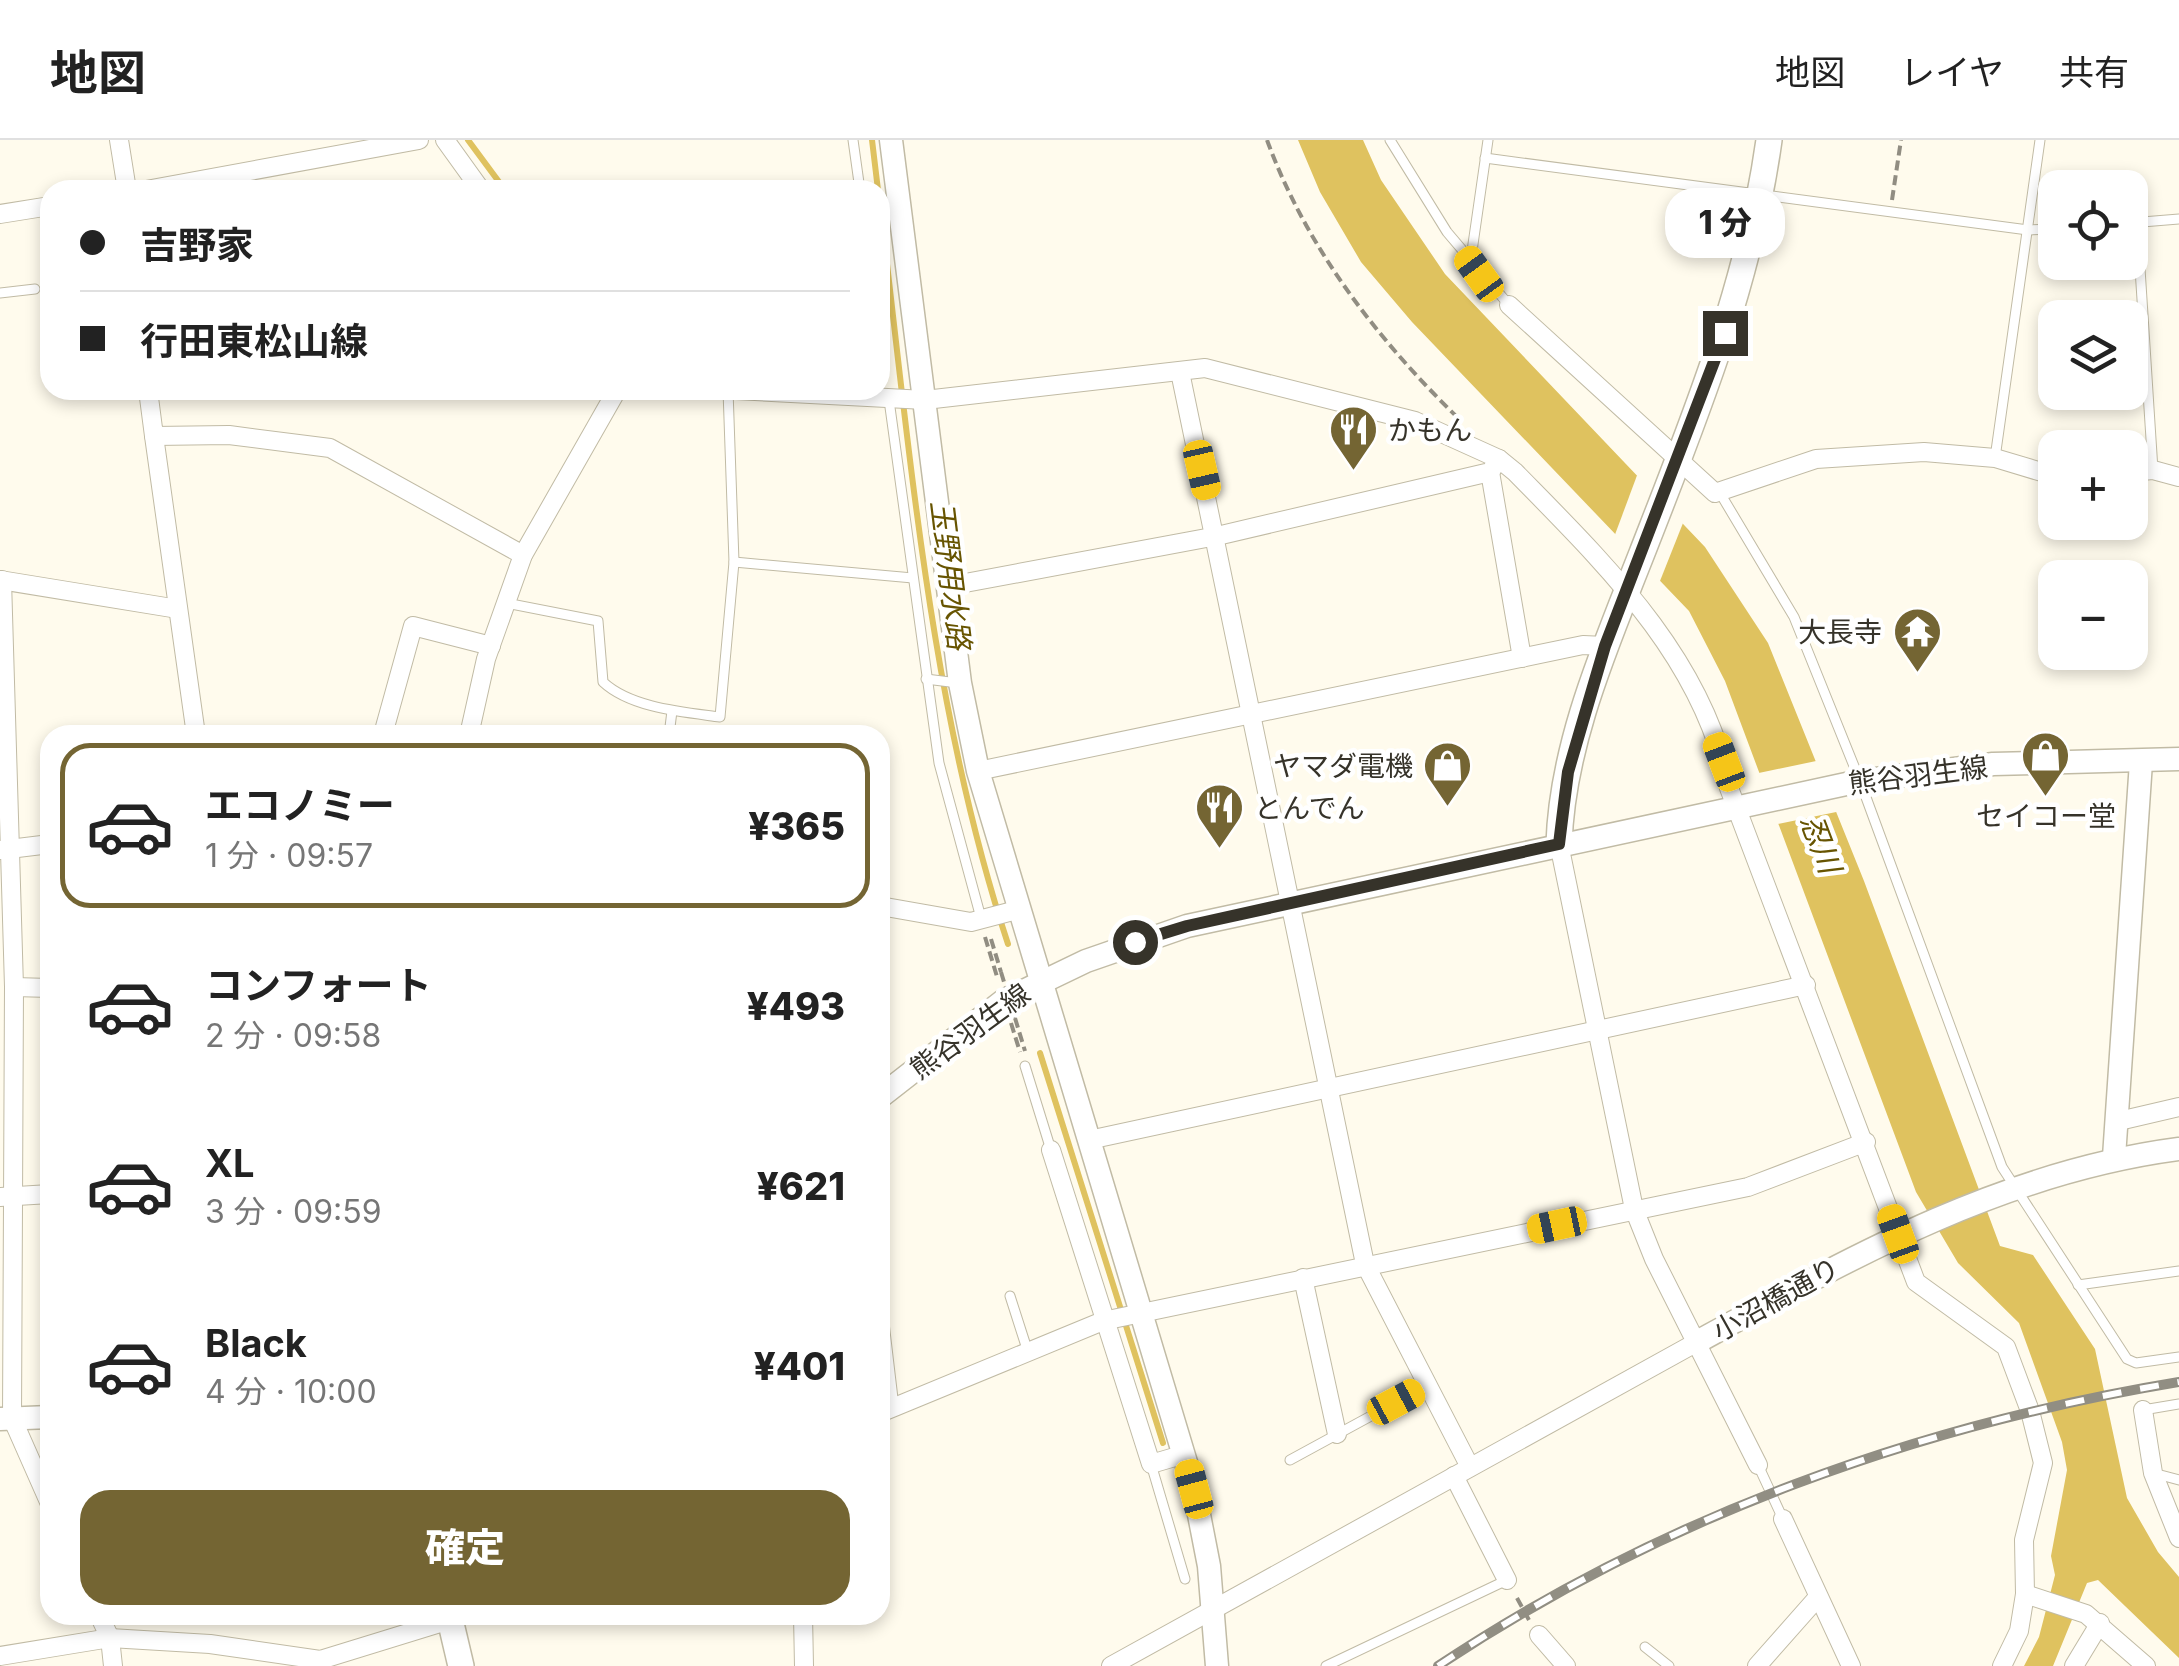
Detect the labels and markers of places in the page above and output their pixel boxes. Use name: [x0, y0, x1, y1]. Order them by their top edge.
restaurant icon: かもん: [1327, 404, 1379, 472]
place label: かもん: [1388, 413, 1472, 447]
temple icon: 大長寺: [1891, 606, 1943, 674]
place label: 大長寺: [1798, 615, 1882, 649]
shop icon: セイコー堂: [2020, 730, 2072, 798]
shop icon: ヤマダ電機: [1422, 740, 1474, 808]
place label: ヤマダ電機: [1273, 749, 1413, 783]
restaurant icon: とんでん: [1193, 782, 1245, 850]
place label: とんでん: [1254, 791, 1365, 825]
place label: セイコー堂: [1976, 799, 2116, 833]

